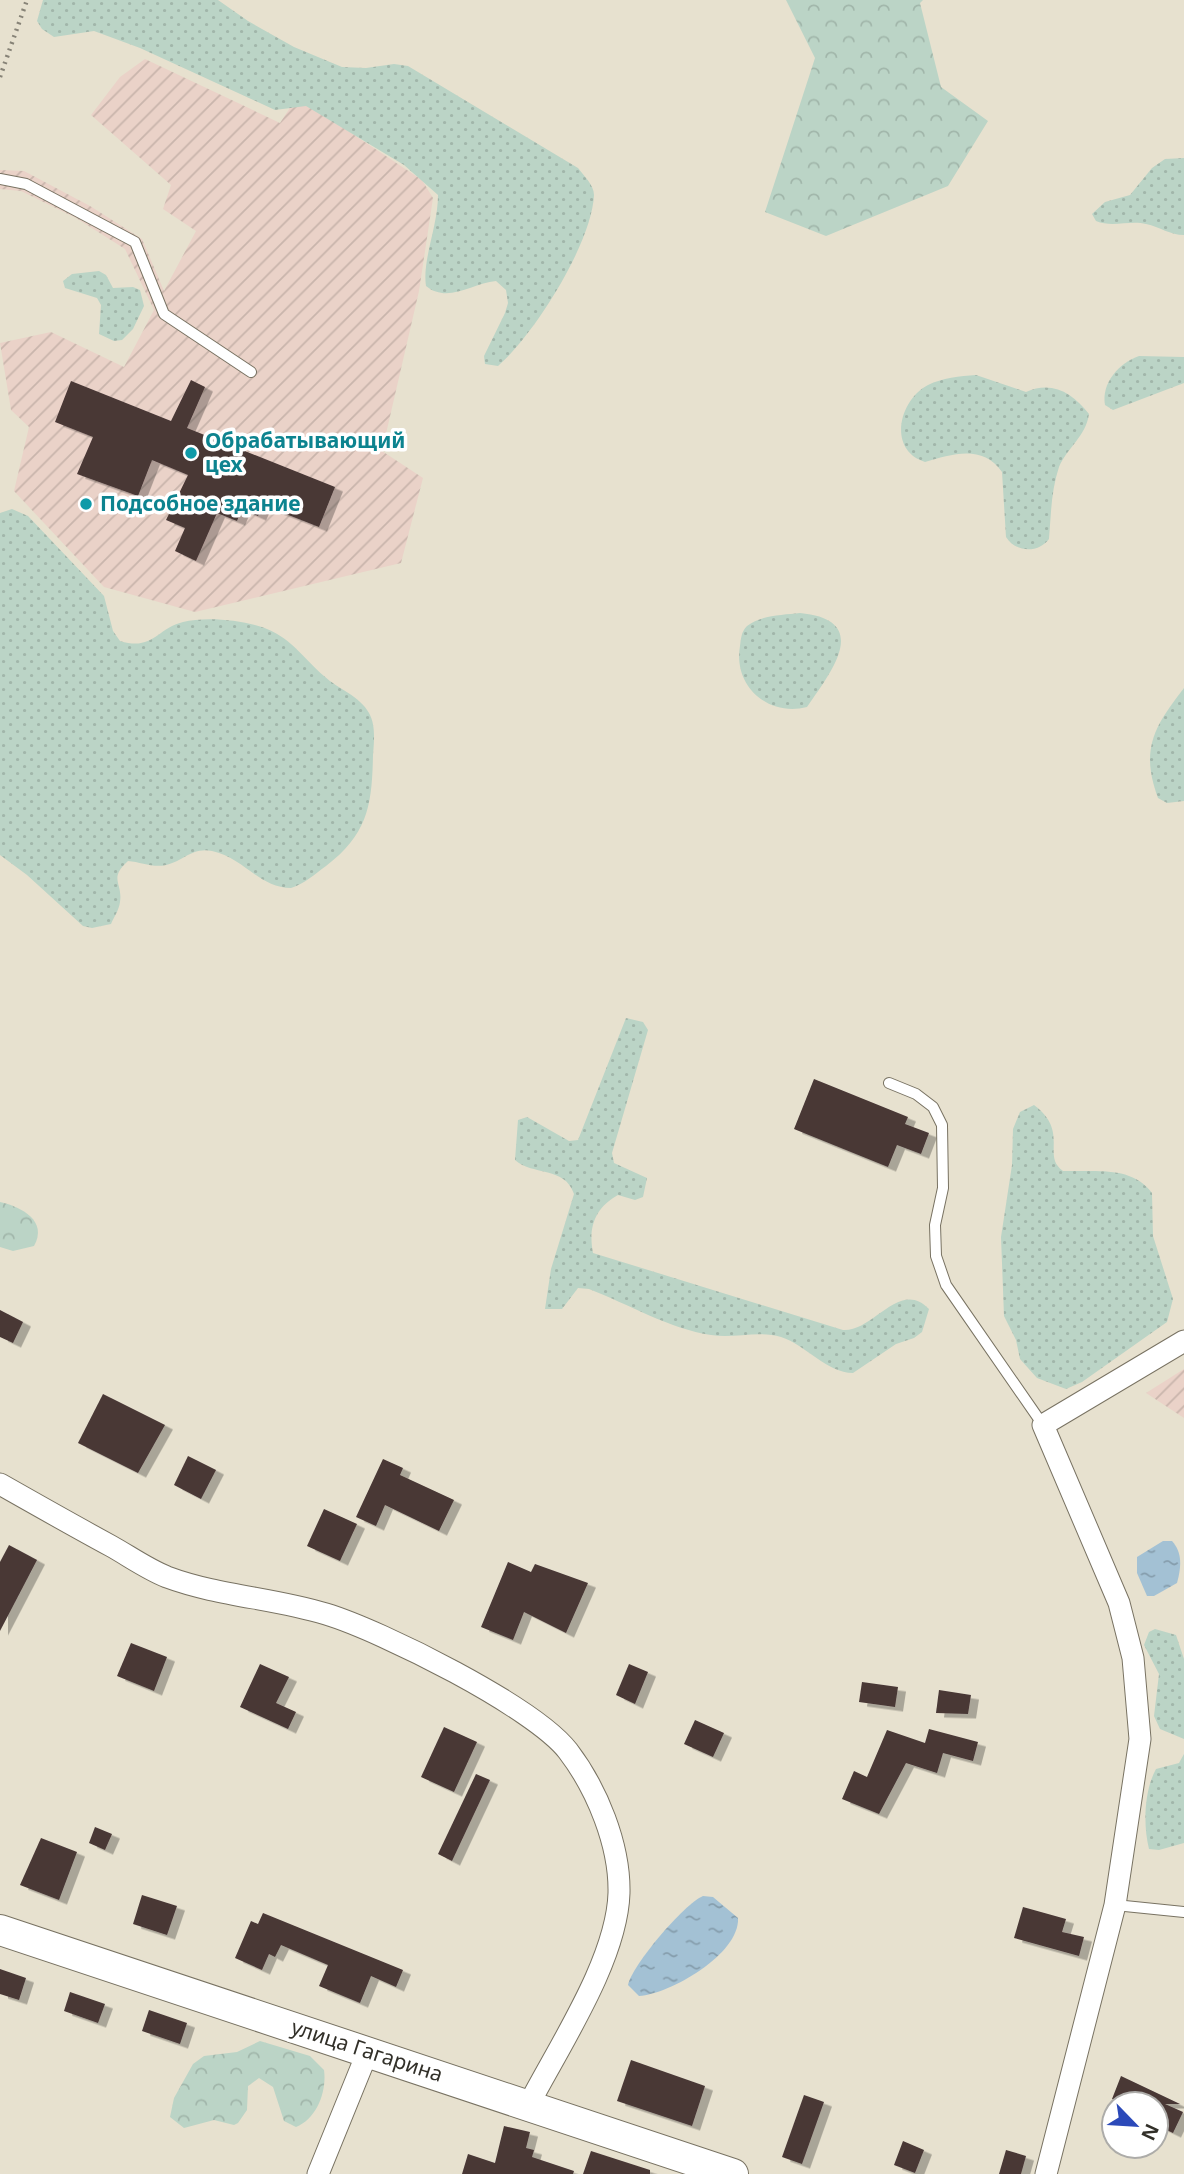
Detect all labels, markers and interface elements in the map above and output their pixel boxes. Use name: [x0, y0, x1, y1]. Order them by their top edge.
place label: Обрабатывающий цех: [205, 426, 405, 478]
marker: Обрабатывающий цех: [183, 445, 199, 461]
place label: Подсобное здание: [100, 489, 301, 517]
marker: Подсобное здание: [78, 496, 94, 512]
street label: улица Гагарина: [288, 2012, 447, 2088]
north arrow: [1100, 2090, 1170, 2160]
text: N: [1135, 2120, 1165, 2145]

